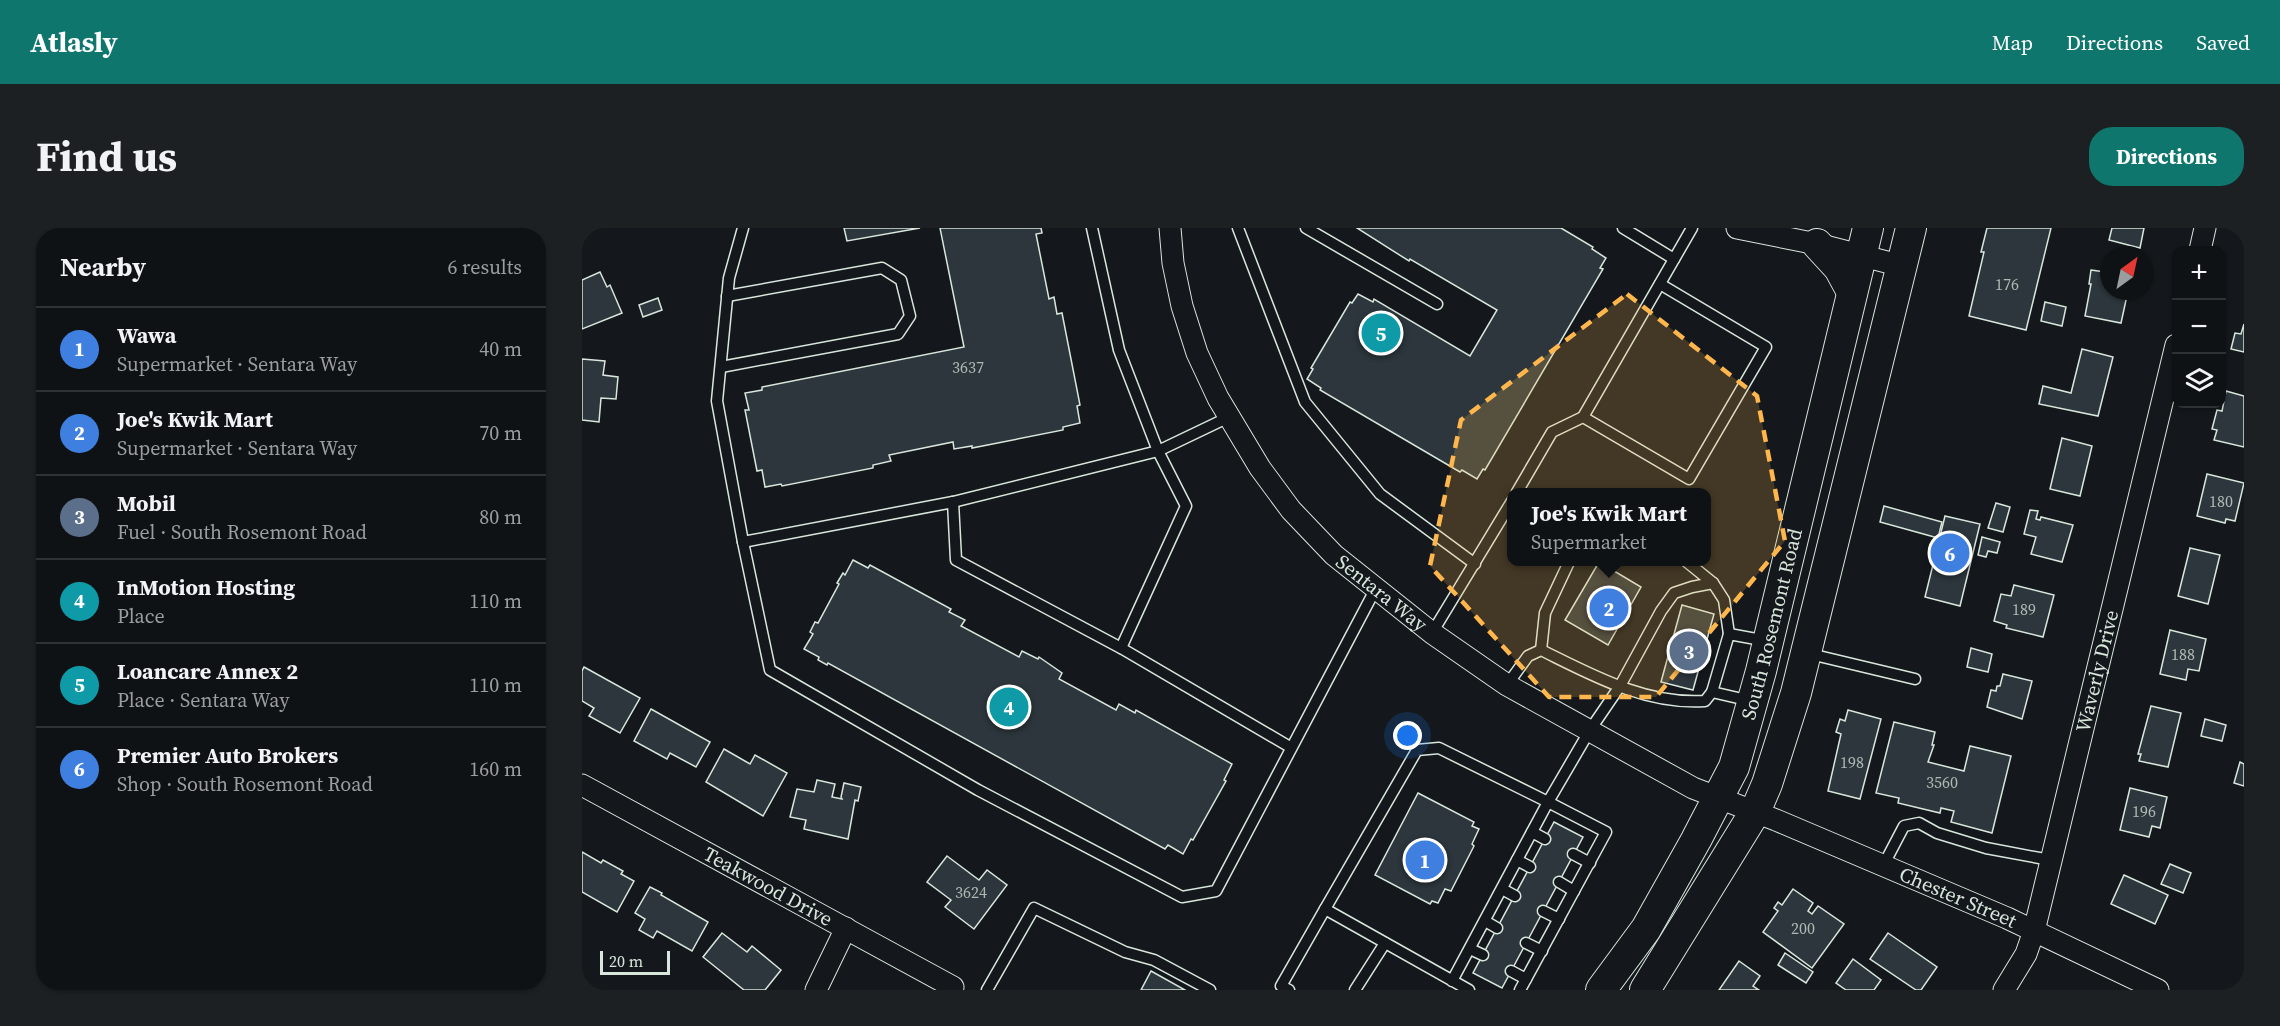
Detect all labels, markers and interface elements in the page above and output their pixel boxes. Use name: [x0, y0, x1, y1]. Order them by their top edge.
text: Atlasly: [30, 23, 118, 61]
text: Map: [1992, 28, 2033, 57]
text: Directions: [2066, 28, 2163, 57]
text: Saved: [2196, 28, 2250, 57]
text: Find us: [36, 127, 177, 185]
button: Directions: [2089, 127, 2244, 186]
north arrow: [2100, 246, 2154, 300]
map controls: [2172, 246, 2226, 408]
button: +: [2172, 246, 2226, 300]
text: Nearby: [60, 249, 146, 285]
text: 6 results: [447, 253, 522, 281]
house number: 176: [1995, 273, 2019, 295]
button: −: [2172, 300, 2226, 354]
pin: 5: [1362, 310, 1400, 356]
text: Wawa: [117, 320, 176, 350]
text: 1: [74, 335, 85, 363]
text: 40 m: [479, 335, 522, 363]
text: Supermarket · Sentara Way: [117, 350, 357, 378]
button: layers: [2172, 354, 2226, 408]
house number: 3637: [952, 356, 984, 378]
text: Joe's Kwik Mart: [117, 404, 273, 434]
text: 2: [74, 419, 85, 447]
text: 70 m: [479, 419, 522, 447]
text: Supermarket · Sentara Way: [117, 434, 357, 462]
text: Mobil: [117, 488, 176, 518]
popup: [1507, 488, 1711, 566]
house number: 180: [2209, 490, 2233, 512]
text: Joe's Kwik Mart: [1531, 498, 1687, 528]
text: 3: [74, 503, 85, 531]
text: 80 m: [479, 503, 522, 531]
text: Fuel · South Rosemont Road: [117, 518, 367, 546]
street label: South Rosemont Road: [1734, 525, 1809, 723]
text: Supermarket: [1531, 528, 1646, 556]
pin: 6: [1930, 530, 1970, 576]
street label: Sentara Way: [1330, 548, 1434, 638]
text: InMotion Hosting: [117, 572, 295, 602]
pin: 2: [1590, 586, 1628, 631]
text: 4: [74, 587, 85, 615]
text: 110 m: [469, 587, 522, 615]
house number: 189: [2012, 598, 2036, 620]
text: Place: [117, 602, 165, 630]
street label: Waverly Drive: [2069, 607, 2125, 735]
pin: 3: [1670, 628, 1708, 674]
house number: 188: [2171, 643, 2195, 665]
text: Loancare Annex 2: [117, 656, 298, 686]
text: 5: [74, 671, 85, 699]
text: 110 m: [469, 671, 522, 699]
pin: 4: [990, 684, 1028, 730]
text: Place · Sentara Way: [117, 686, 290, 714]
your location: [1393, 721, 1422, 750]
text: Premier Auto Brokers: [117, 740, 338, 770]
house number: 198: [1840, 751, 1864, 773]
text: 6: [74, 755, 85, 783]
text: 160 m: [469, 755, 522, 783]
text: Shop · South Rosemont Road: [117, 770, 373, 798]
house number: 3560: [1926, 771, 1958, 793]
house number: 196: [2132, 800, 2156, 822]
pin: 1: [1406, 838, 1444, 882]
street label: Teakwood Drive: [699, 840, 838, 933]
street label: Chester Street: [1895, 860, 2022, 935]
house number: 3624: [955, 881, 987, 903]
house number: 200: [1791, 917, 1815, 939]
scale bar: [600, 948, 670, 976]
text: 20 m: [609, 950, 643, 972]

